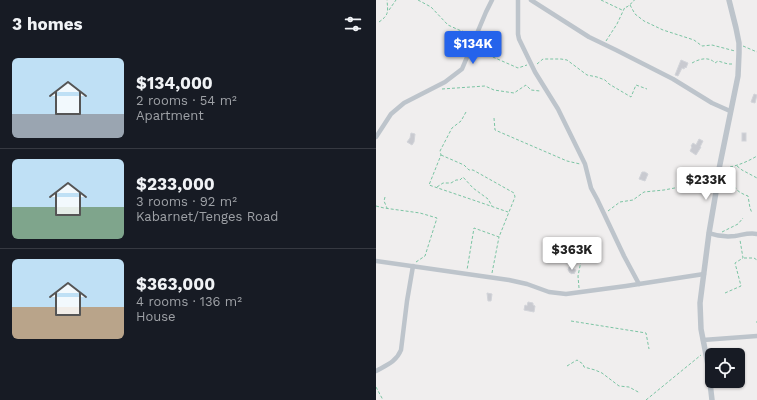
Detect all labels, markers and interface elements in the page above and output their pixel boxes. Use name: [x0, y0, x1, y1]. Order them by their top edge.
icon: filters: [342, 13, 364, 35]
text: 3 homes: [12, 14, 83, 34]
pin: $134K: [445, 31, 501, 65]
text: $134K: [453, 36, 493, 51]
text: $134,000: [136, 73, 213, 93]
icon: home: [44, 74, 92, 122]
text: 2 rooms · 54 m²: [136, 93, 237, 108]
text: Apartment: [136, 108, 204, 123]
pin: $233K: [678, 167, 734, 201]
text: $233K: [686, 172, 726, 187]
text: $233,000: [136, 174, 215, 194]
icon: home: [44, 175, 92, 223]
text: 3 rooms · 92 m²: [136, 194, 237, 209]
text: Kabarnet/Tenges Road: [136, 209, 278, 224]
pin: $363K: [544, 237, 600, 271]
text: $363K: [552, 242, 592, 257]
text: $363,000: [136, 274, 215, 294]
icon: home: [44, 275, 92, 323]
text: 4 rooms · 136 m²: [136, 294, 242, 309]
text: House: [136, 309, 176, 324]
map controls: [705, 348, 745, 388]
button: locate: [705, 348, 745, 388]

